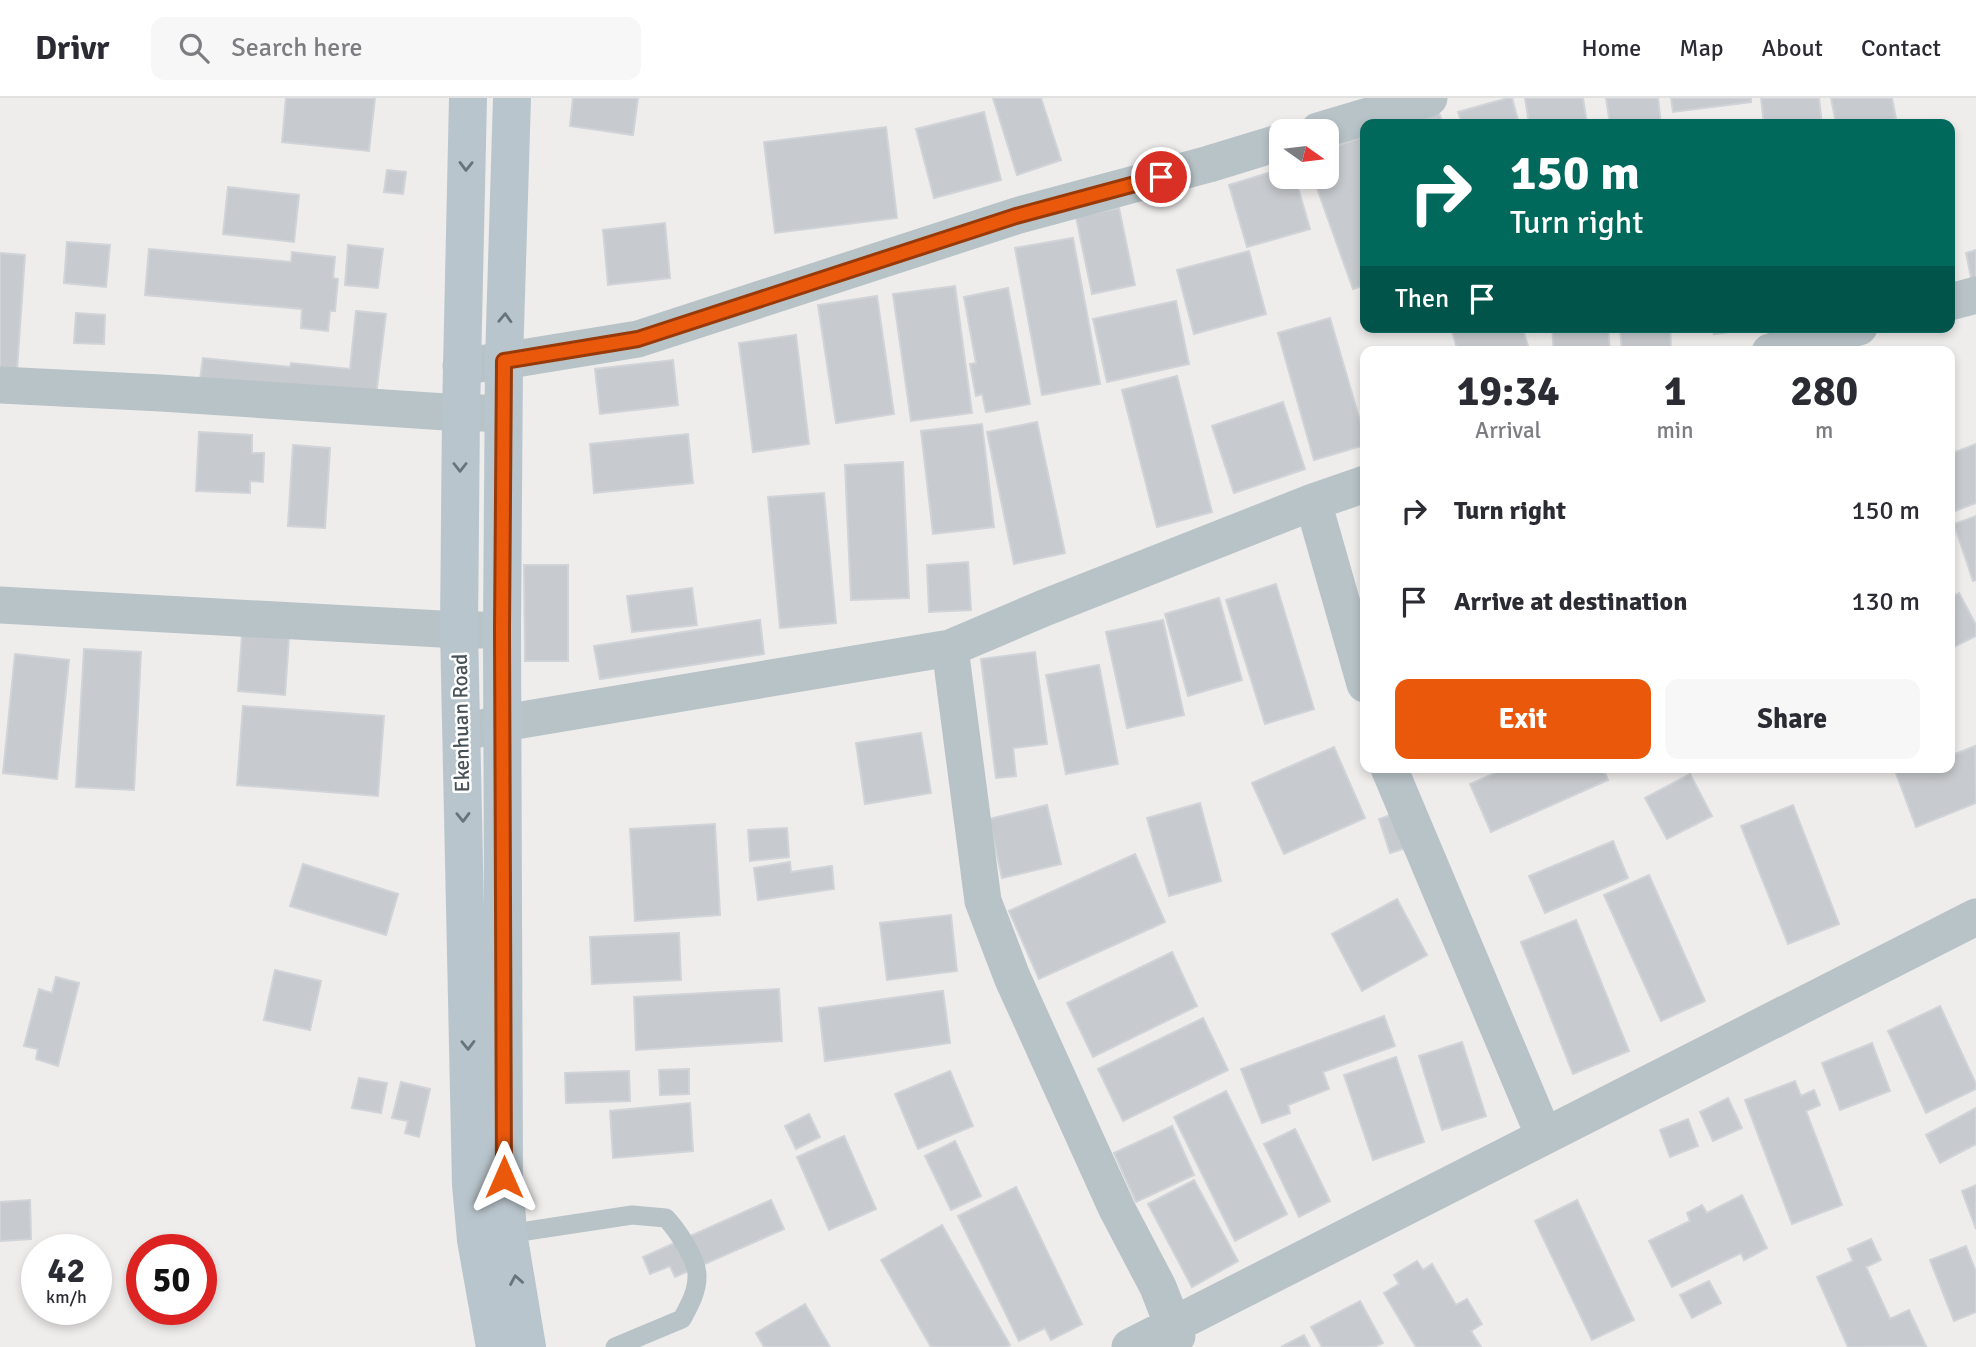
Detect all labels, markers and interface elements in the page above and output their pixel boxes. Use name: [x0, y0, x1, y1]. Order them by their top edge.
search box: [151, 17, 641, 80]
text: Drivr: [35, 28, 109, 69]
icon: search: [175, 29, 213, 67]
text: Search here: [231, 32, 362, 64]
text: Home: [1581, 33, 1641, 63]
text: Map: [1679, 33, 1724, 63]
text: About: [1762, 33, 1823, 63]
text: Contact: [1861, 33, 1941, 63]
north arrow: [1269, 119, 1339, 189]
map controls: [1269, 119, 1339, 189]
text: 150 m: [1510, 143, 1640, 203]
pin: [1131, 147, 1191, 207]
icon: right: [1395, 147, 1486, 238]
icon: arrive: [1142, 158, 1180, 196]
one-way arrow: [459, 161, 474, 172]
text: Turn right: [1510, 203, 1643, 242]
icon: arrive: [1463, 280, 1501, 318]
text: Then: [1395, 283, 1449, 315]
one-way arrow: [497, 312, 513, 323]
text: 19:34: [1457, 366, 1560, 417]
text: 1: [1664, 366, 1686, 417]
text: 280: [1790, 366, 1858, 417]
text: Arrival: [1475, 416, 1541, 445]
text: min: [1656, 416, 1694, 445]
text: m: [1815, 416, 1833, 445]
one-way arrow: [452, 462, 468, 473]
icon: right: [1395, 492, 1433, 530]
text: Turn right: [1454, 495, 1566, 527]
text: 150 m: [1851, 495, 1920, 527]
icon: arrive: [1395, 583, 1433, 621]
text: Arrive at destination: [1454, 586, 1687, 618]
text: 130 m: [1851, 586, 1920, 618]
street label: Ekenhuan Road: [447, 654, 475, 792]
button: Exit: [1395, 679, 1651, 759]
button: Share: [1665, 679, 1920, 759]
one-way arrow: [456, 812, 471, 823]
one-way arrow: [460, 1040, 476, 1050]
position arrow: [467, 1140, 541, 1214]
speed limit sign: 50: [126, 1234, 217, 1325]
text: 42: [48, 1249, 85, 1292]
one-way arrow: [509, 1274, 524, 1286]
text: km/h: [46, 1286, 87, 1308]

